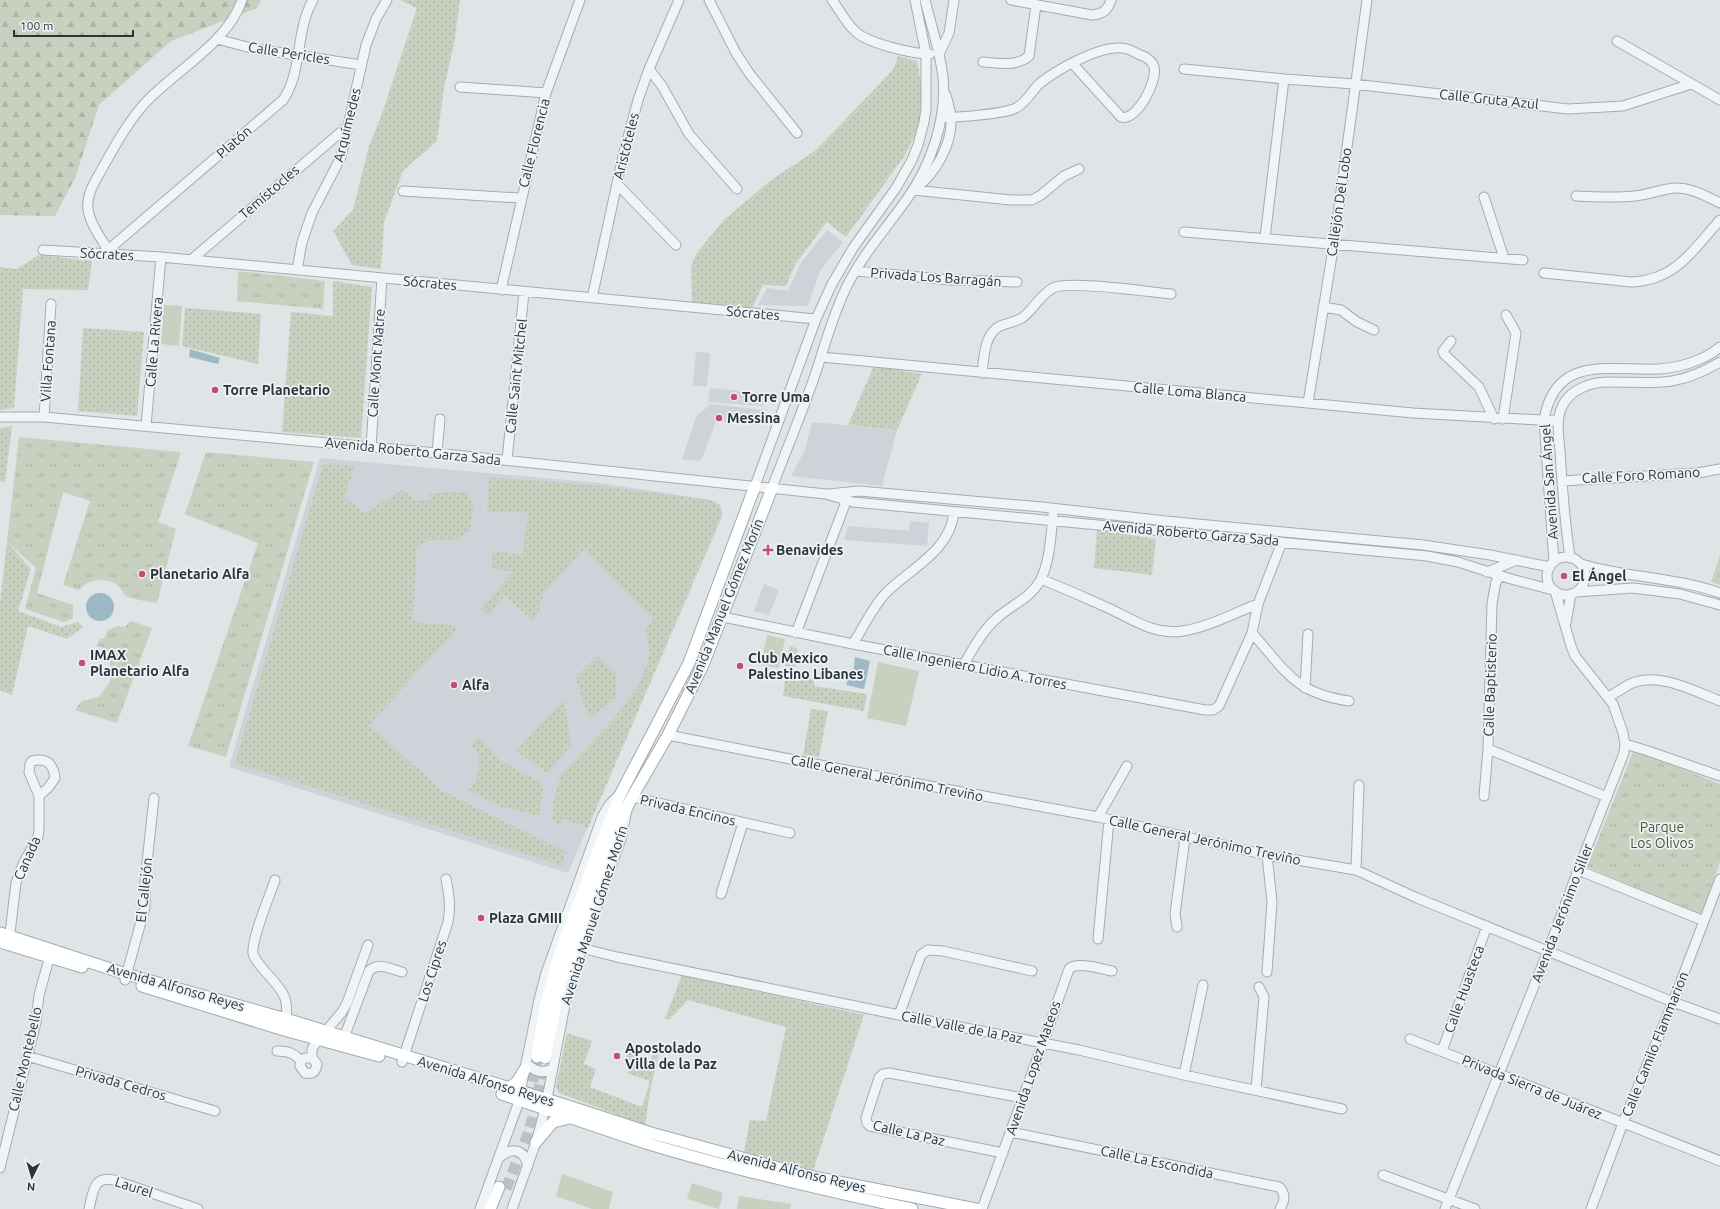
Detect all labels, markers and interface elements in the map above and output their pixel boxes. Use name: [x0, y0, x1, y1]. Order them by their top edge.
scale bar: [14, 12, 133, 38]
text: 100 m: [20, 19, 53, 32]
street label: Calle Pericles: [247, 39, 331, 67]
street label: Arquímedes: [330, 86, 364, 164]
street label: Calle Gruta Azul: [1438, 86, 1540, 112]
street label: Calle Florencia: [515, 97, 553, 189]
street label: Aristóteles: [610, 111, 642, 181]
street label: Platón: [213, 123, 255, 161]
street label: Callejón Del Lobo: [1323, 146, 1355, 258]
street label: Temístocles: [236, 162, 302, 222]
street label: Sócrates: [80, 245, 134, 263]
street label: Privada Los Barragán: [870, 264, 1002, 290]
street label: Sócrates: [402, 273, 458, 293]
street label: Calle La Rivera: [142, 296, 166, 388]
street label: Sócrates: [725, 303, 781, 323]
street label: Calle Mont Matre: [364, 308, 388, 418]
street label: Calle Saint Mitchel: [502, 317, 530, 434]
street label: Villa Fontana: [37, 320, 59, 402]
street label: Calle Loma Blanca: [1133, 379, 1247, 405]
place label: Torre Planetario: [223, 382, 330, 398]
marker: Torre Planetario: [210, 385, 220, 395]
place label: Torre Uma: [742, 389, 810, 405]
marker: Torre Uma: [729, 392, 739, 402]
place label: Messina: [727, 410, 780, 426]
marker: Messina: [714, 413, 724, 423]
street label: Avenida San Ángel: [1536, 423, 1561, 540]
street label: Avenida Roberto Garza Sada: [324, 434, 502, 468]
street label: Calle Foro Romano: [1581, 464, 1701, 486]
street label: Avenida Manuel Gómez Morín: [681, 516, 767, 696]
street label: Avenida Roberto Garza Sada: [1102, 517, 1280, 549]
place label: Benavides: [776, 542, 844, 558]
marker: Benavides: [763, 545, 773, 555]
place label: Planetario Alfa: [150, 566, 249, 582]
place label: El Ángel: [1572, 567, 1626, 584]
marker: Planetario Alfa: [137, 569, 147, 579]
marker: El Ángel: [1559, 571, 1569, 581]
street label: Calle Baptisterio: [1480, 633, 1500, 737]
street label: Calle Ingeniero Lidio A. Torres: [882, 641, 1068, 693]
place label: IMAX Planetario Alfa: [90, 647, 189, 679]
place label: Club Mexico Palestino Libanes: [748, 650, 864, 682]
marker: IMAX Planetario Alfa: [77, 658, 87, 668]
marker: Club Mexico Palestino Libanes: [735, 661, 745, 671]
place label: Alfa: [462, 677, 489, 693]
marker: Alfa: [449, 680, 459, 690]
street label: Calle General Jerónimo Treviño: [789, 751, 985, 805]
street label: Privada Encinos: [639, 791, 737, 829]
street label: Calle General Jerónimo Treviño: [1108, 812, 1302, 868]
park label: Parque Los Olivos: [1630, 819, 1694, 851]
street label: Avenida Manuel Gómez Morín: [557, 823, 631, 1007]
street label: Canada: [10, 834, 44, 882]
street label: Avenida Jerónimo Siller: [1528, 841, 1596, 985]
street label: El Callejón: [133, 857, 155, 923]
place label: Plaza GMIII: [489, 910, 562, 926]
marker: Plaza GMIII: [476, 913, 486, 923]
street label: Los Cipres: [415, 938, 449, 1004]
street label: Calle Huasteca: [1441, 943, 1487, 1035]
street label: Avenida Alfonso Reyes: [105, 960, 247, 1014]
street label: Calle Camilo Flammarion: [1619, 969, 1691, 1119]
street label: Avenida Lopez Mateos: [1002, 999, 1064, 1137]
street label: Calle Montebello: [5, 1005, 45, 1113]
street label: Calle Valle de la Paz: [900, 1007, 1024, 1047]
place label: Apostolado Villa de la Paz: [625, 1040, 717, 1072]
marker: Apostolado Villa de la Paz: [612, 1051, 622, 1061]
street label: Privada Sierra de Juárez: [1460, 1052, 1604, 1122]
street label: Avenida Alfonso Reyes: [416, 1053, 556, 1109]
street label: Privada Cedros: [74, 1062, 168, 1104]
street label: Calle La Paz: [871, 1117, 947, 1149]
street label: Calle La Escondida: [1099, 1142, 1215, 1182]
street label: Avenida Alfonso Reyes: [726, 1146, 868, 1196]
north arrow: [12, 1157, 52, 1197]
street label: Laurel: [113, 1173, 155, 1201]
text: N: [27, 1181, 36, 1193]

